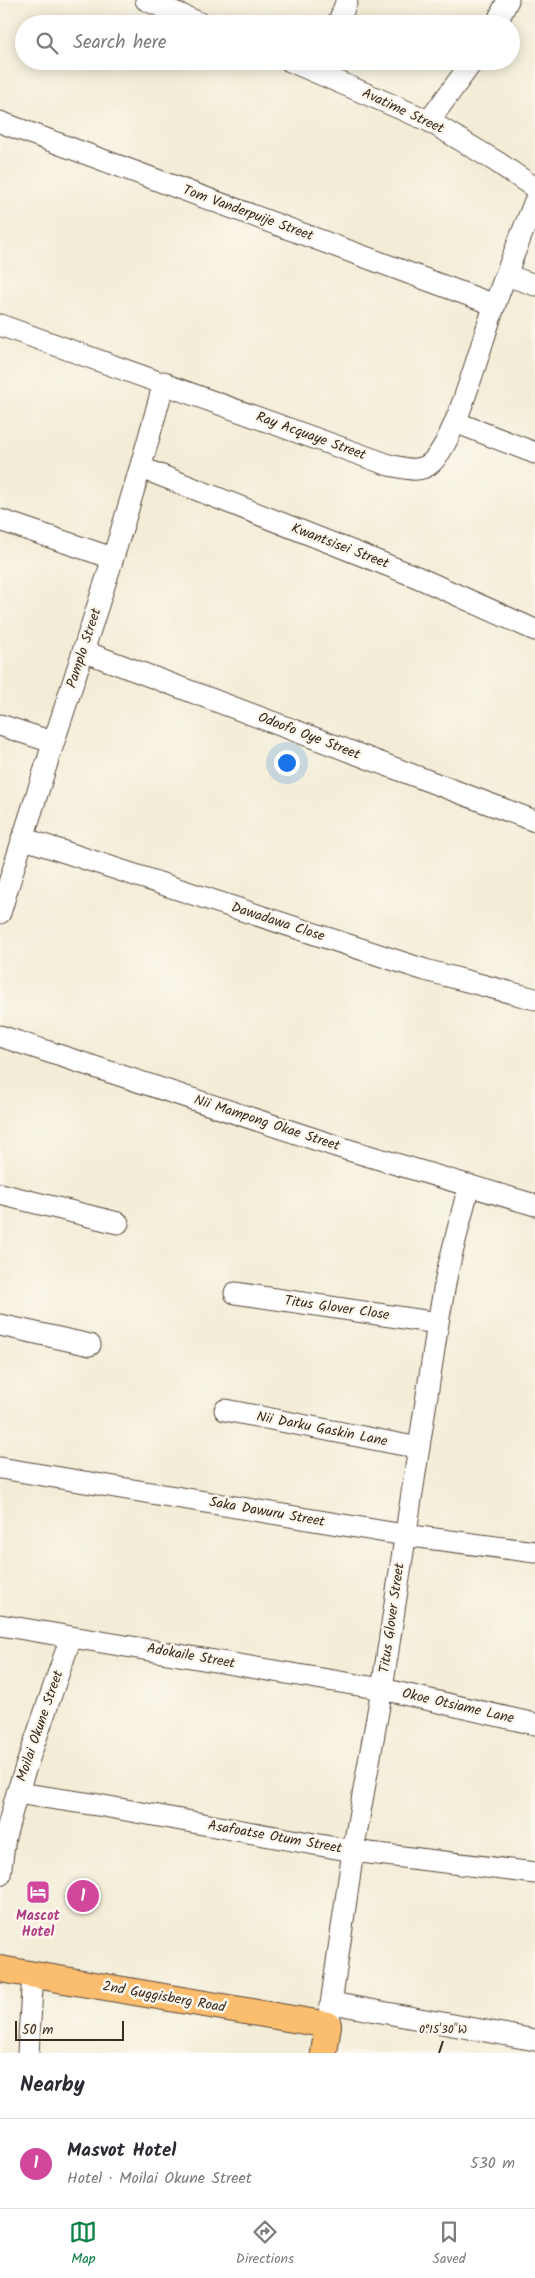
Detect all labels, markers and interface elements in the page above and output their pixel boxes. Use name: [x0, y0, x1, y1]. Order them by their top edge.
search box: [15, 15, 520, 70]
text: Search here: [73, 28, 167, 58]
icon: search: [33, 29, 61, 57]
street label: Avatime Street: [358, 82, 448, 140]
street label: Tom Vanderpuije Street: [180, 179, 317, 247]
street label: Ray Acquaye Street: [253, 406, 370, 466]
street label: Kwantsisei Street: [288, 517, 393, 575]
street label: Pamplo Street: [61, 605, 107, 691]
street label: Odoofo Oye Street: [255, 706, 364, 766]
your location: [274, 750, 300, 776]
street label: Dawadawa Close: [228, 897, 328, 948]
street label: Nii Mampong Okae Street: [191, 1089, 343, 1157]
street label: Titus Glover Close: [283, 1290, 392, 1326]
street label: Nii Darku Gaskin Lane: [255, 1406, 390, 1453]
street label: Saka Dawuru Street: [207, 1491, 327, 1533]
street label: Titus Glover Street: [373, 1561, 411, 1674]
street label: Adokaile Street: [145, 1637, 237, 1675]
street label: Moilai Okune Street: [11, 1667, 70, 1785]
street label: Okoe Otsiame Lane: [400, 1682, 517, 1730]
street label: Asafoatse Otum Street: [206, 1814, 344, 1860]
pin: 1: [67, 1877, 99, 1915]
hotel icon: Mascot Hotel: [25, 1879, 51, 1905]
place label: Mascot Hotel: [16, 1905, 61, 1943]
street label: 2nd Guggisberg Road: [101, 1975, 228, 2019]
scale bar: [15, 2018, 124, 2041]
text: 50 m: [22, 2019, 53, 2041]
text: 0°15'30"W: [419, 2020, 467, 2039]
text: Nearby: [20, 2069, 85, 2102]
text: Masvot Hotel: [67, 2136, 176, 2166]
text: 1: [34, 2151, 38, 2176]
text: 530 m: [470, 2151, 515, 2176]
text: Hotel · Moilai Okune Street: [67, 2166, 252, 2191]
tab: Map: [69, 2218, 97, 2270]
tab: Directions: [236, 2218, 294, 2270]
tab: Saved: [432, 2218, 466, 2270]

